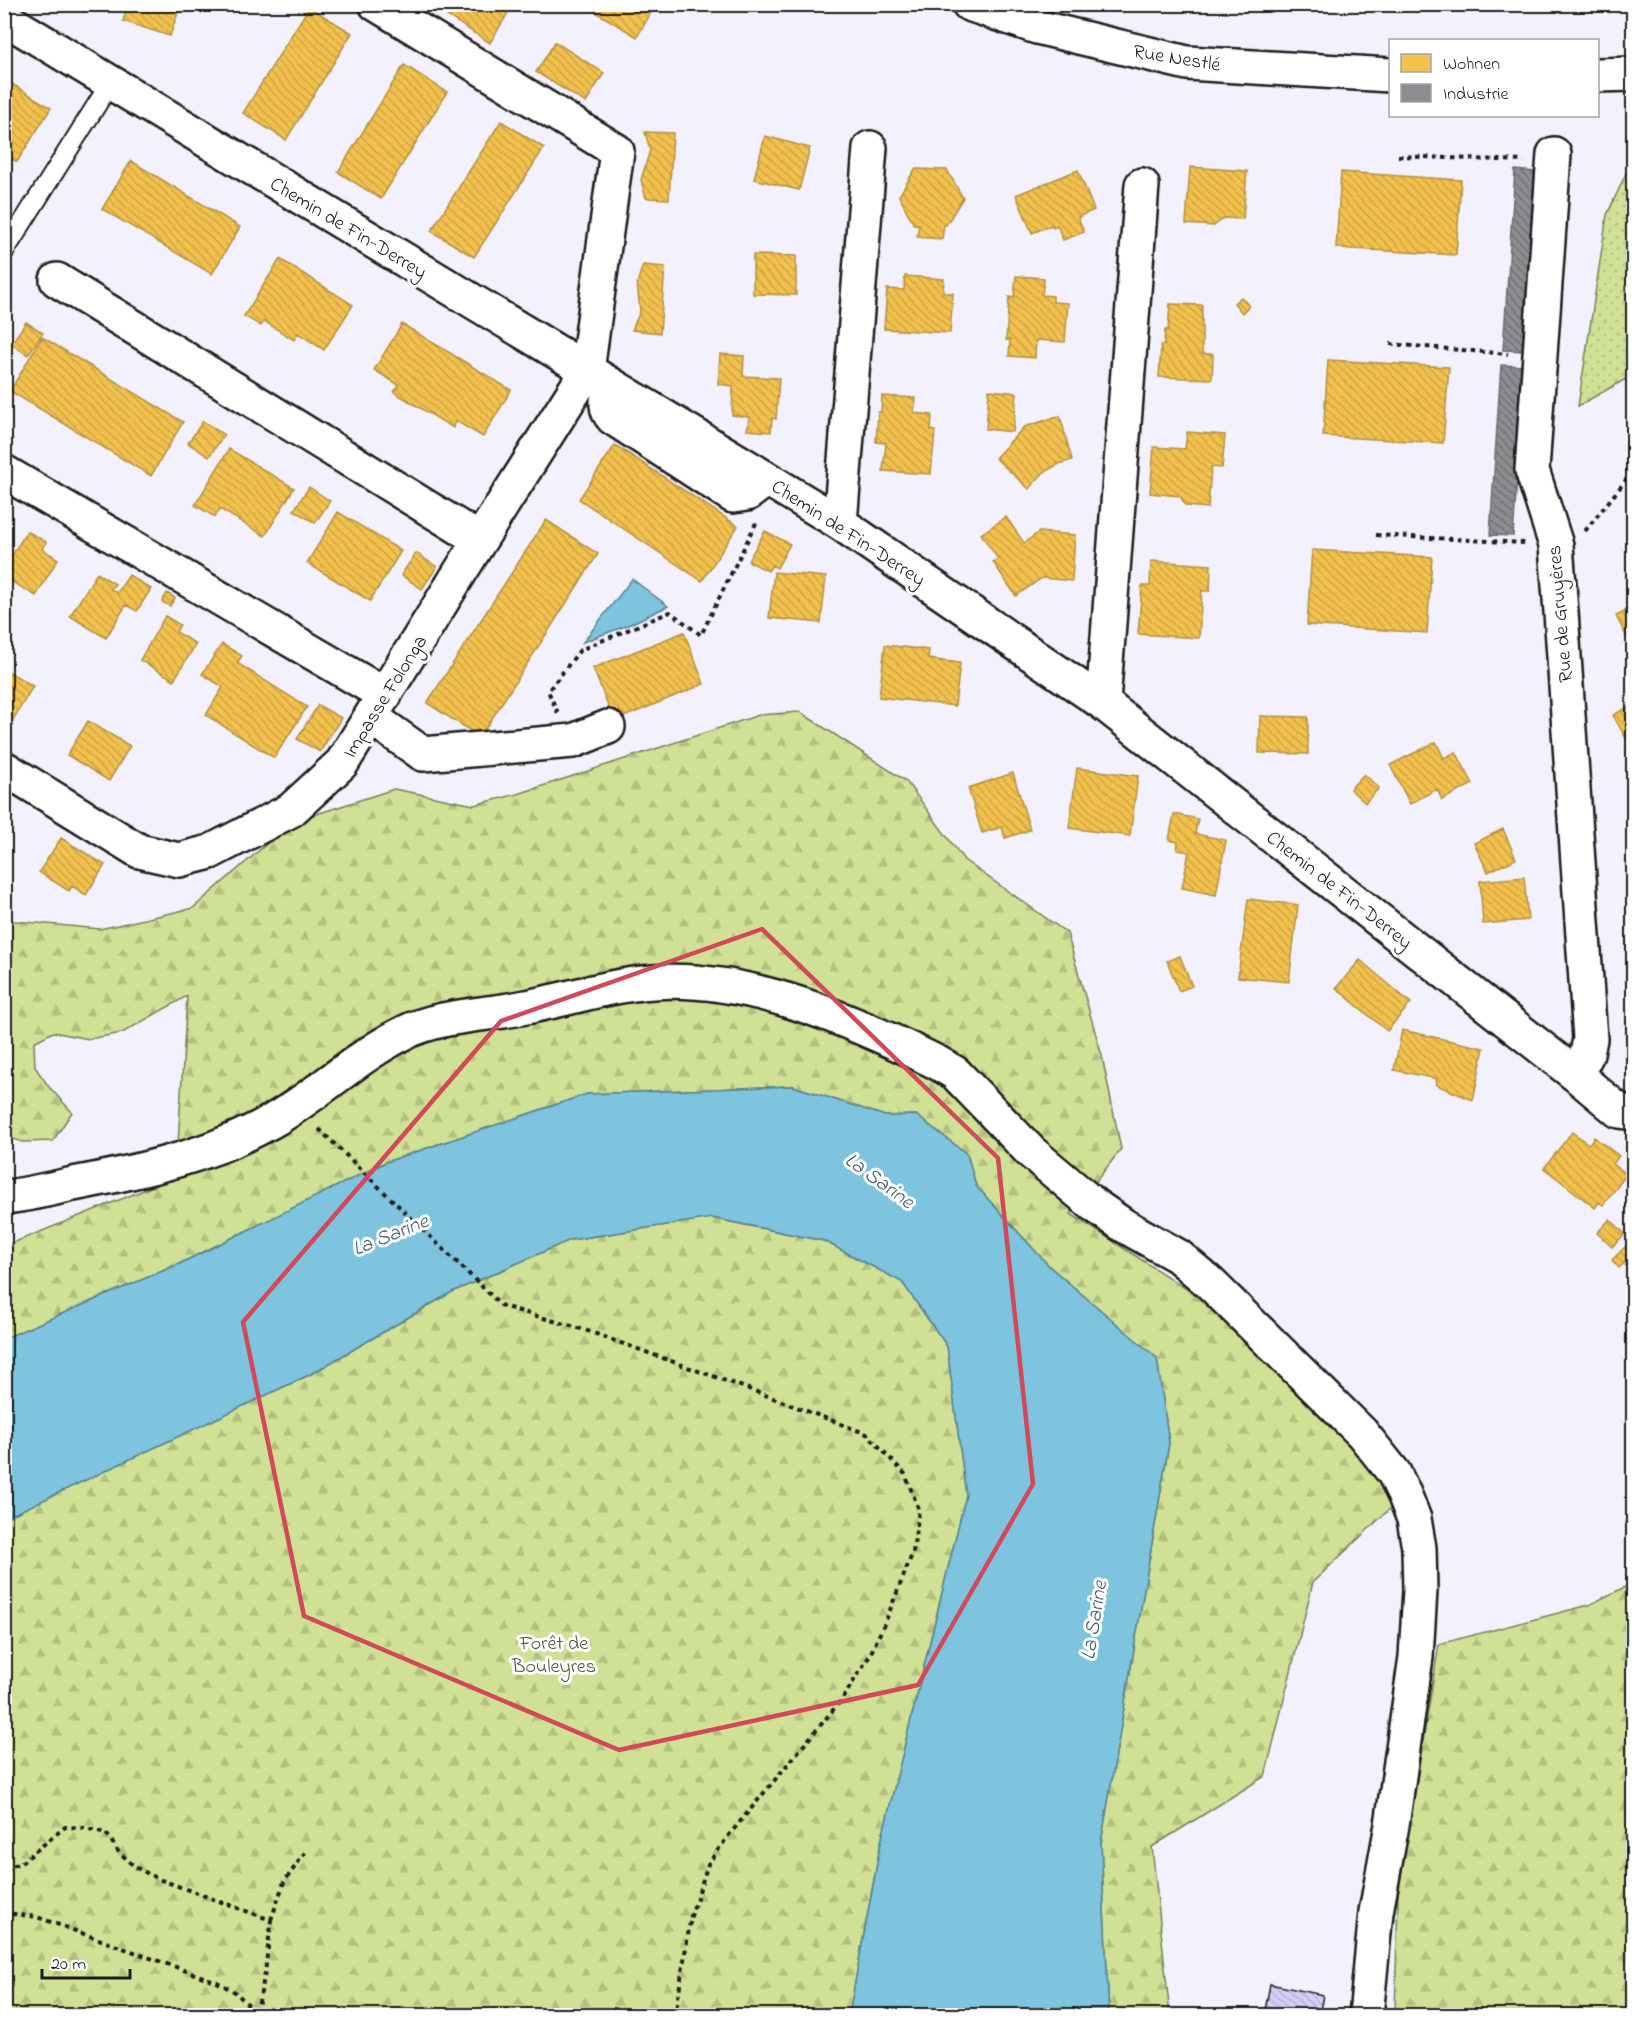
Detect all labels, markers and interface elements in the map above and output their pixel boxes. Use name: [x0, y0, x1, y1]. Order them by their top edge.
street label: Rue Nestlé: [1131, 38, 1222, 81]
legend: [1389, 39, 1599, 117]
text: Wohnen: [1443, 52, 1500, 78]
text: Industrie: [1443, 82, 1509, 108]
street label: Chemin de Fin-Derrey: [264, 171, 432, 288]
street label: Chemin de Fin-Derrey: [765, 473, 930, 595]
street label: Rue de Gruyères: [1541, 544, 1582, 684]
street label: Impasse Folonga: [337, 630, 437, 765]
street label: Chemin de Fin-Derrey: [1259, 825, 1418, 957]
water label: La Sarine: [838, 1146, 921, 1218]
water label: La Sarine: [348, 1207, 435, 1265]
water label: La Sarine: [1074, 1577, 1116, 1662]
park label: Forêt de Bouleyres: [511, 1630, 596, 1682]
scale bar: [42, 1942, 130, 1980]
text: 20 m: [51, 1952, 86, 1978]

